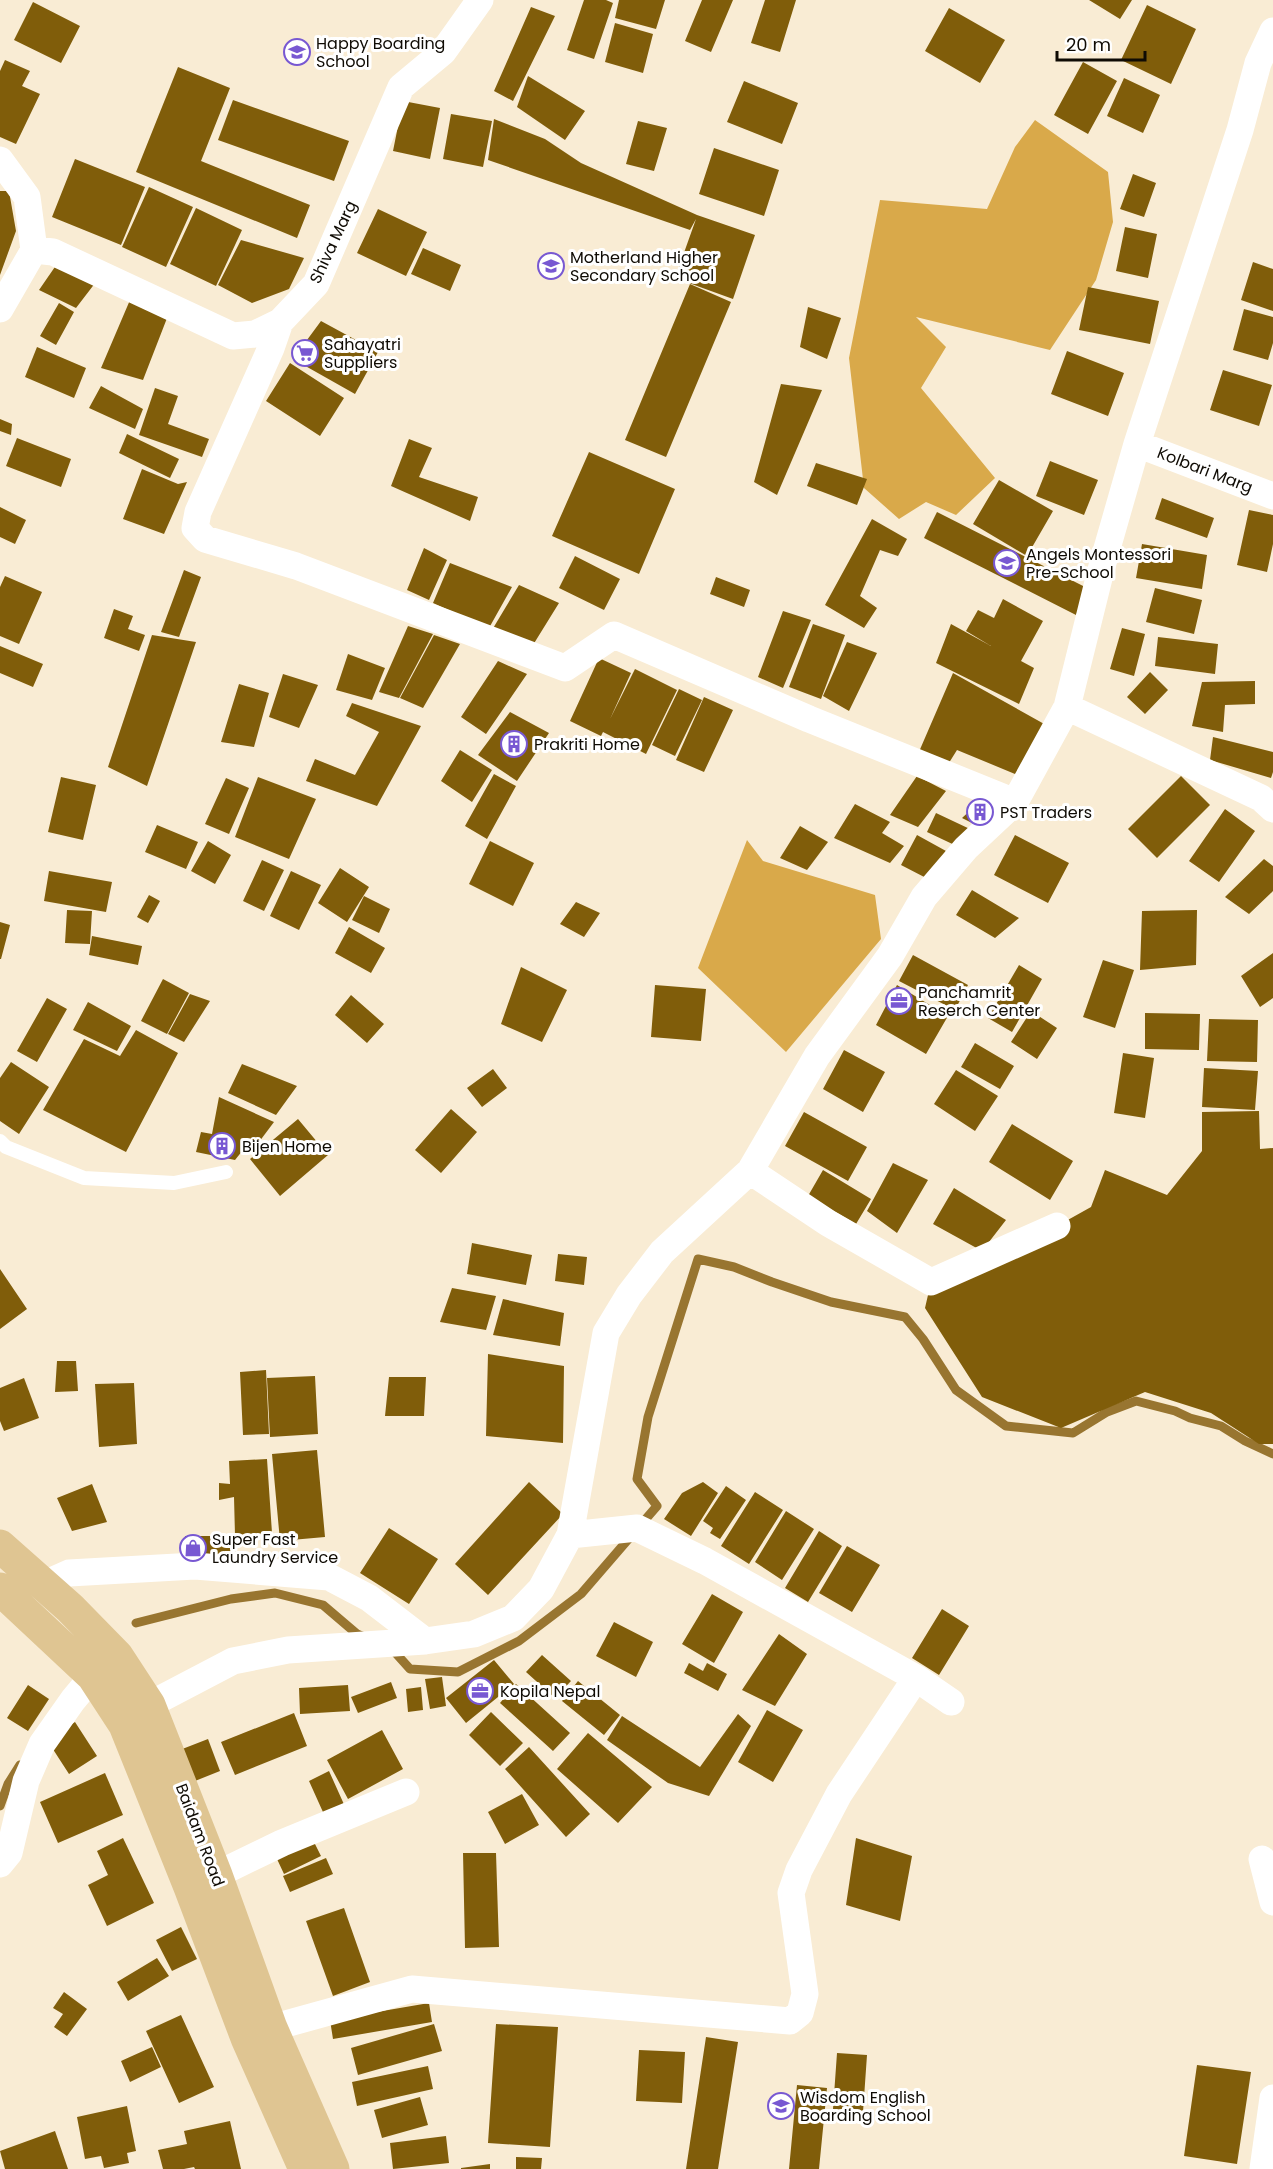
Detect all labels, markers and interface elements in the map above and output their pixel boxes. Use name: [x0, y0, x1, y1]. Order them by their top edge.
scale bar: [1057, 24, 1146, 62]
place label: Happy Boarding School: [316, 32, 445, 73]
text: 20 m: [1066, 32, 1111, 57]
school or university icon: Happy Boarding School: [282, 37, 312, 67]
street label: Shiva Marg: [304, 197, 362, 287]
place label: Motherland Higher Secondary School: [570, 246, 718, 287]
school or university icon: Motherland Higher Secondary School: [536, 251, 566, 281]
place label: Sahayatri Suppliers: [324, 333, 401, 374]
supermarket icon: Sahayatri Suppliers: [290, 338, 320, 368]
street label: Kolbari Marg: [1154, 441, 1256, 499]
place label: Angels Montessori Pre-School: [1026, 543, 1171, 584]
school or university icon: Angels Montessori Pre-School: [992, 548, 1022, 578]
building icon: Prakriti Home: [499, 729, 529, 759]
place label: Prakriti Home: [534, 733, 640, 756]
building icon: PST Traders: [965, 797, 995, 827]
place label: PST Traders: [1000, 801, 1092, 824]
place label: Panchamrit Reserch Center: [918, 981, 1040, 1022]
office icon: Panchamrit Reserch Center: [884, 986, 914, 1016]
building icon: Bijen Home: [207, 1131, 237, 1161]
place label: Bijen Home: [242, 1135, 332, 1158]
place label: Super Fast Laundry Service: [212, 1528, 338, 1569]
shop icon: Super Fast Laundry Service: [178, 1533, 208, 1563]
office icon: Kopila Nepal: [465, 1676, 495, 1706]
place label: Kopila Nepal: [500, 1680, 600, 1703]
street label: Baidam Road: [170, 1780, 230, 1890]
place label: Wisdom English Boarding School: [800, 2086, 931, 2127]
school or university icon: Wisdom English Boarding School: [766, 2091, 796, 2121]

